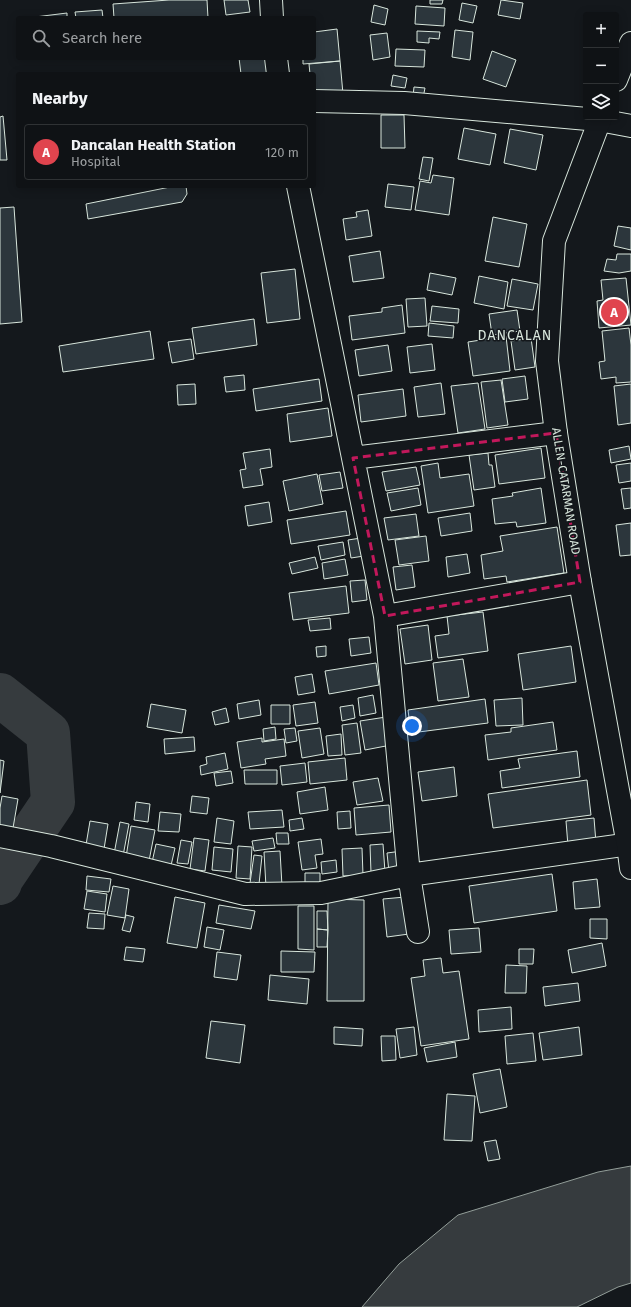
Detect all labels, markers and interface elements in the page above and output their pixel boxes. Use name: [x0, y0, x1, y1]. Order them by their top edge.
map controls: [583, 12, 619, 120]
button: +: [583, 12, 619, 48]
search box: [16, 16, 316, 60]
icon: search: [30, 27, 52, 49]
text: Search here: [62, 29, 142, 47]
button: −: [583, 48, 619, 84]
button: layers: [583, 84, 619, 120]
text: Nearby: [32, 88, 87, 109]
text: Dancalan Health Station: [71, 136, 236, 154]
text: A: [42, 145, 50, 160]
text: 120 m: [265, 145, 299, 160]
text: Hospital: [71, 154, 120, 169]
pin: A: [601, 297, 627, 327]
district label: DANCALAN: [478, 327, 552, 344]
street label: ALLEN-CATARMAN ROAD: [549, 426, 583, 556]
your location: [402, 716, 422, 736]

